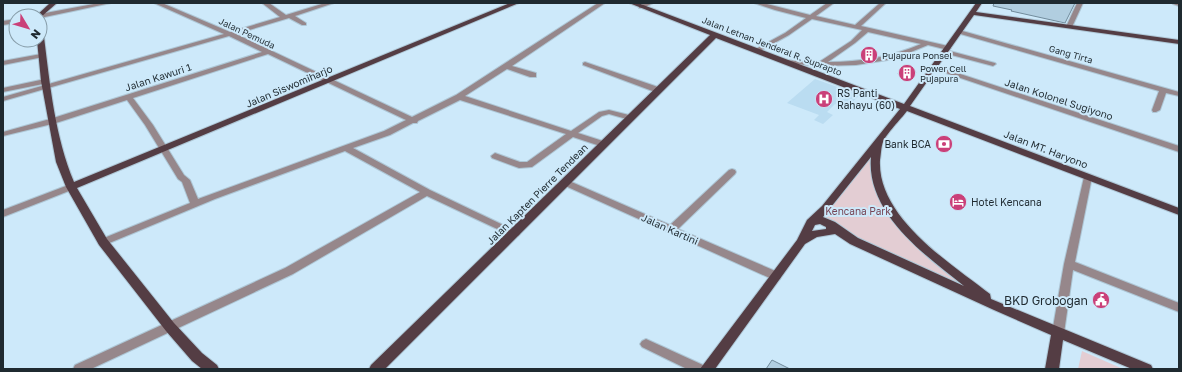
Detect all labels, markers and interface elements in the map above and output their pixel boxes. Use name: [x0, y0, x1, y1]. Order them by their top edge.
north arrow: [8, 8, 48, 48]
street label: Jalan Letnan Jenderal R. Suprapto: [700, 14, 844, 78]
street label: Jalan Pemuda: [217, 15, 277, 51]
text: N: [29, 27, 44, 42]
street label: Gang Tirta: [1048, 42, 1094, 66]
building icon: Pujapura Ponsel: [859, 45, 879, 65]
place label: Pujapura Ponsel: [882, 50, 952, 61]
street label: Jalan Kawuri 1: [123, 61, 193, 93]
street label: Jalan Siswomiharjo: [244, 62, 334, 110]
building icon: Power Cell Pujapura: [897, 63, 917, 83]
place label: Power Cell Pujapura: [920, 63, 967, 84]
street label: Jalan Kolonel Sugiyono: [1003, 76, 1115, 122]
place label: RS Panti Rahayu (60): [837, 87, 895, 111]
hospital icon: RS Panti Rahayu (60): [814, 89, 834, 109]
street label: Jalan MT. Haryono: [1002, 127, 1090, 171]
bank icon: Bank BCA: [934, 134, 954, 154]
place label: Bank BCA: [884, 138, 931, 150]
street label: Jalan Kapten Pierre Tendean: [484, 141, 590, 247]
hotel icon: Hotel Kencana: [948, 192, 968, 212]
place label: Hotel Kencana: [971, 196, 1042, 208]
park label: Kencana Park: [825, 205, 891, 217]
street label: Jalan Kartini: [640, 211, 700, 247]
public building icon: BKD Grobogan: [1091, 290, 1111, 310]
place label: BKD Grobogan: [1004, 293, 1088, 308]

